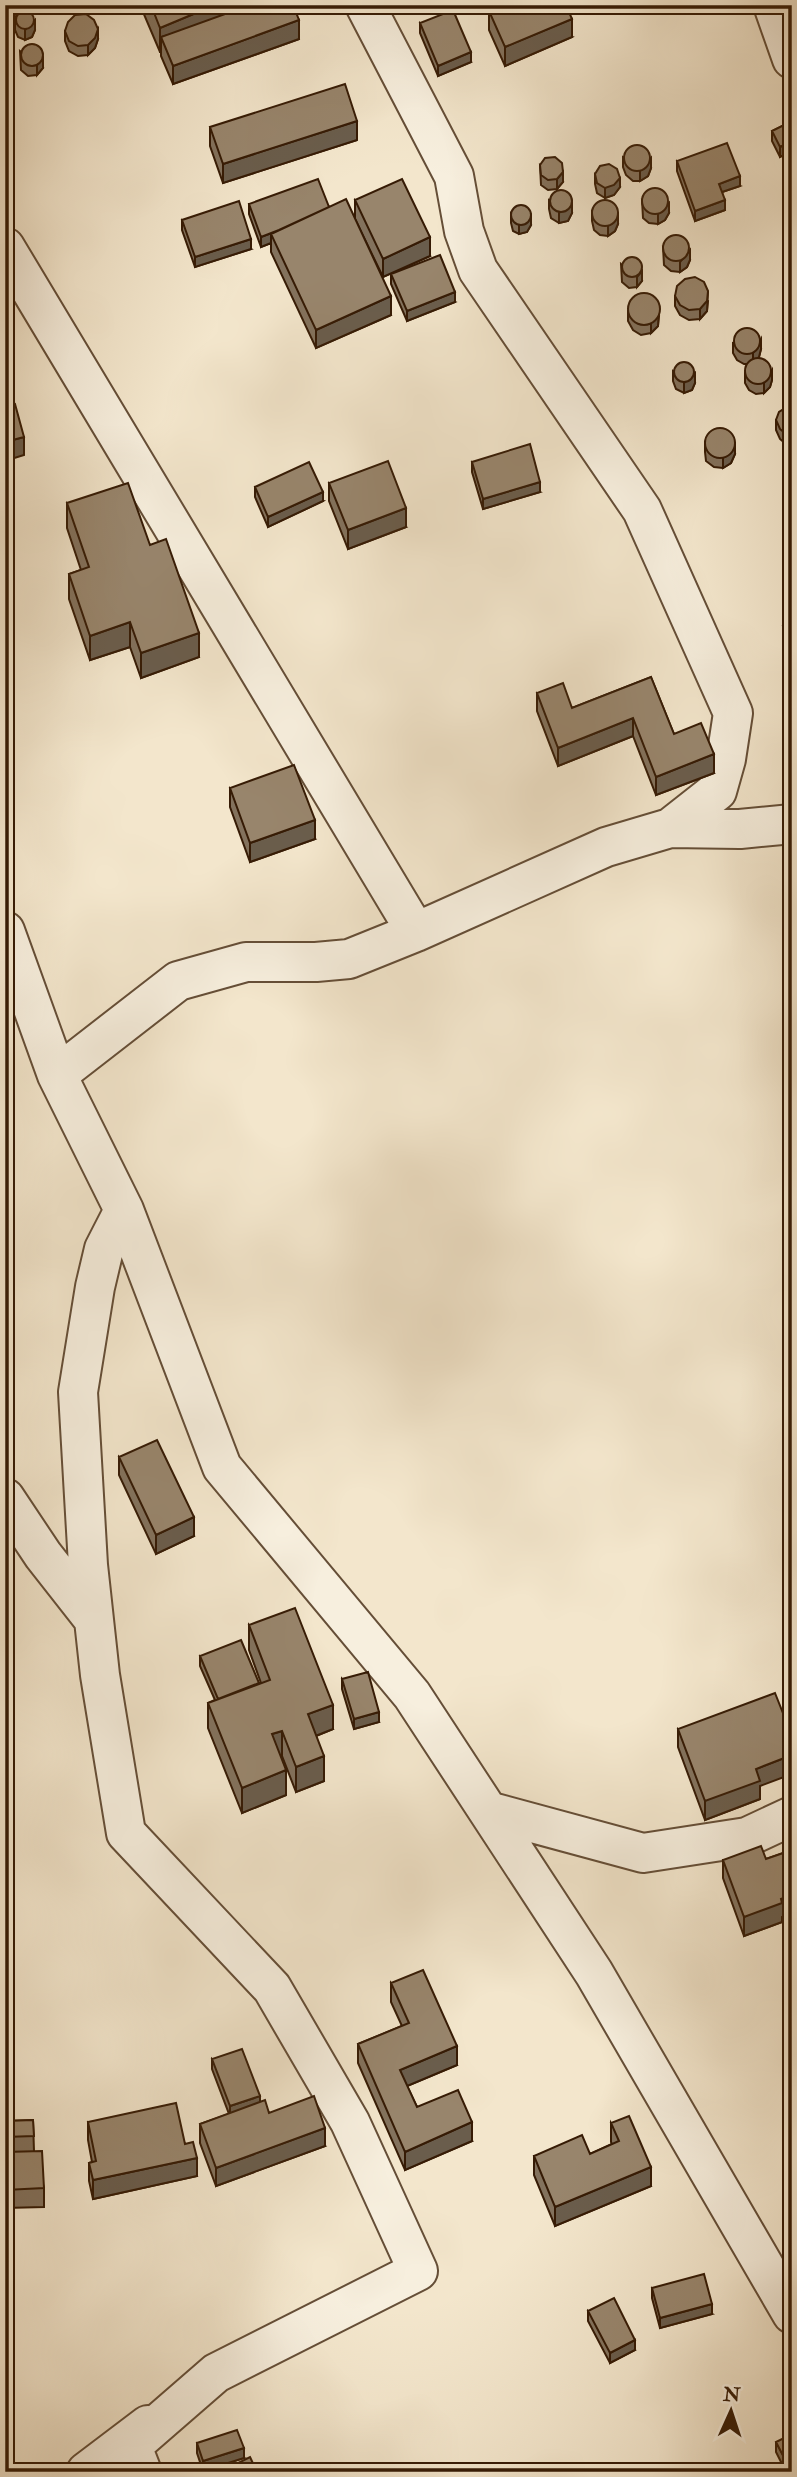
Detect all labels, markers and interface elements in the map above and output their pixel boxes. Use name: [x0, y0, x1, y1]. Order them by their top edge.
north arrow: [696, 2376, 766, 2446]
text: N: [722, 2383, 742, 2408]

